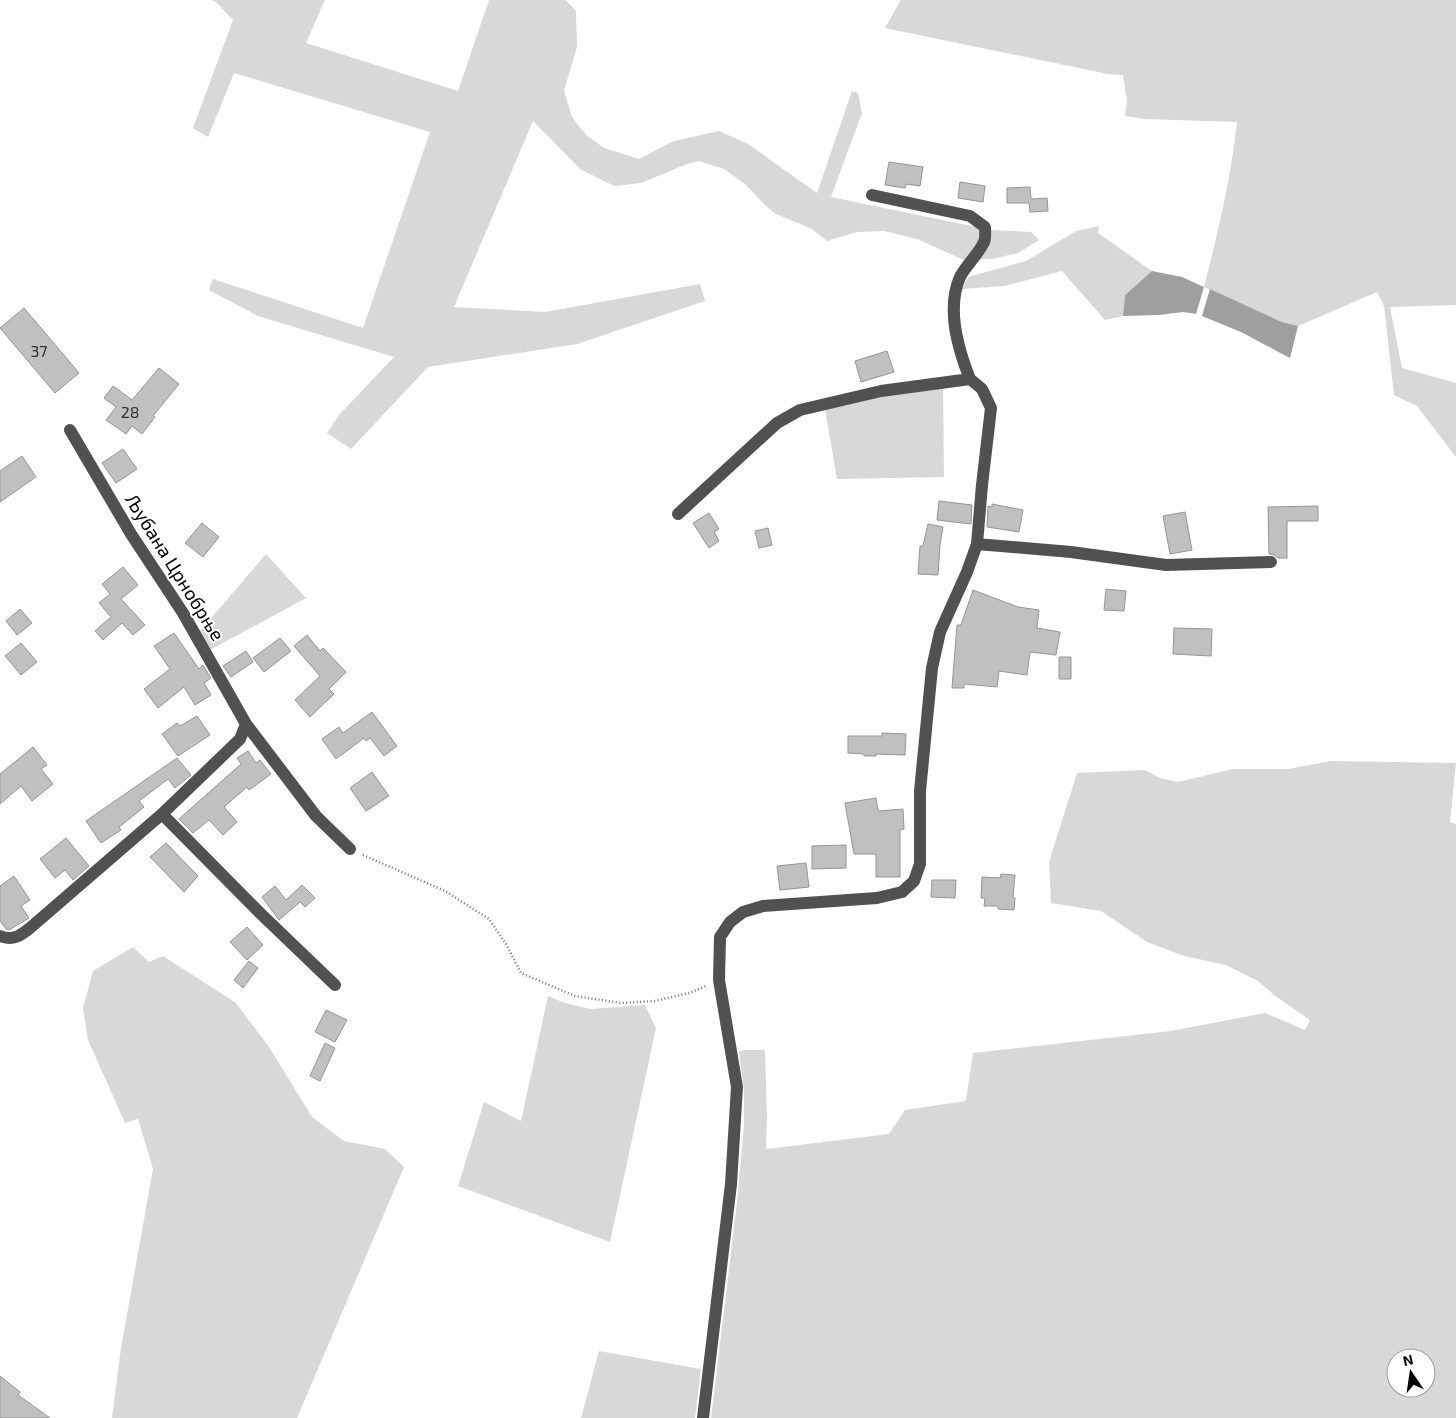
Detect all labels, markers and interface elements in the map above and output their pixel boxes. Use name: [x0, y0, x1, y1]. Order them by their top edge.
house number: 37: [30, 341, 48, 360]
house number: 28: [121, 402, 139, 421]
street label: Љубана Црнобрње: [120, 489, 230, 645]
north arrow: [1386, 1348, 1436, 1398]
text: N: [1401, 1350, 1415, 1369]

